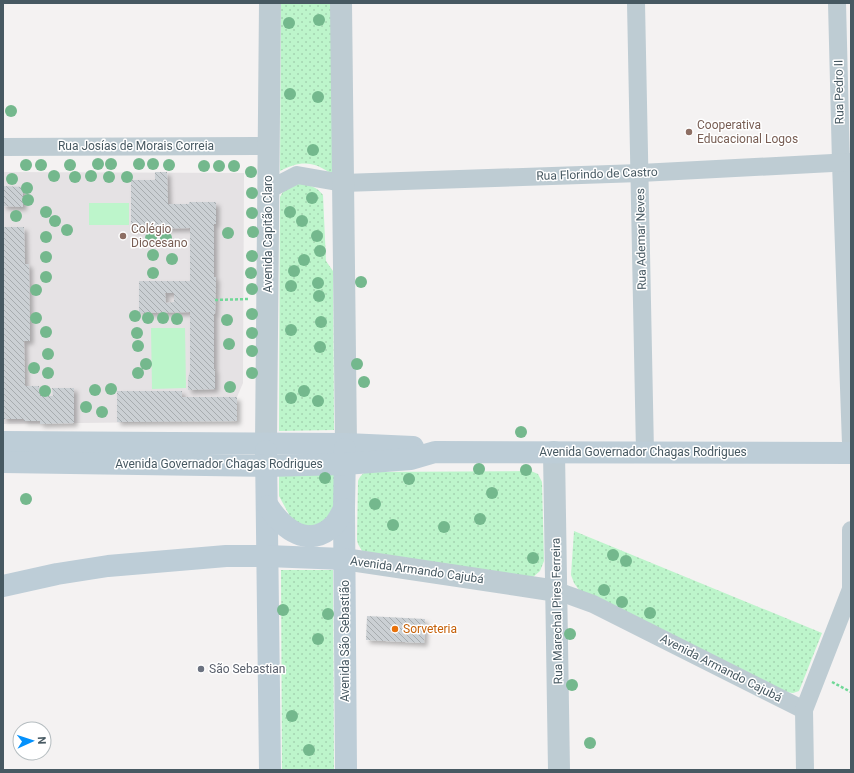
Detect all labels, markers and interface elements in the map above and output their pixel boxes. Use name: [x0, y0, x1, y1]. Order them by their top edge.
street label: Rua Pedro II: [831, 60, 847, 124]
place label: Cooperativa Educacional Logos: [697, 118, 798, 146]
marker: Cooperativa Educacional Logos: [684, 127, 694, 137]
street label: Rua Josías de Morais Correia: [58, 139, 214, 153]
street label: Rua Florindo de Castro: [536, 165, 658, 183]
street label: Avenida Capitão Claro: [261, 175, 275, 293]
street label: Rua Ademar Neves: [633, 188, 649, 290]
place label: Colégio Diocesano: [131, 222, 188, 250]
marker: Colégio Diocesano: [118, 231, 128, 241]
street label: Avenida Governador Chagas Rodrigues: [539, 445, 747, 459]
street label: Avenida Governador Chagas Rodrigues: [115, 457, 323, 471]
street label: Rua Marechal Pires Ferreira: [549, 538, 565, 684]
street label: Avenida Armando Cajubá: [349, 554, 485, 586]
street label: Avenida São Sebastião: [338, 580, 352, 702]
place label: Sorveteria: [403, 622, 457, 636]
marker: Sorveteria: [390, 624, 400, 634]
street label: Avenida Armando Cajubá: [658, 631, 784, 705]
place label: São Sebastian: [209, 662, 285, 676]
marker: São Sebastian: [196, 664, 206, 674]
north arrow: [12, 721, 52, 761]
text: N: [35, 736, 48, 745]

